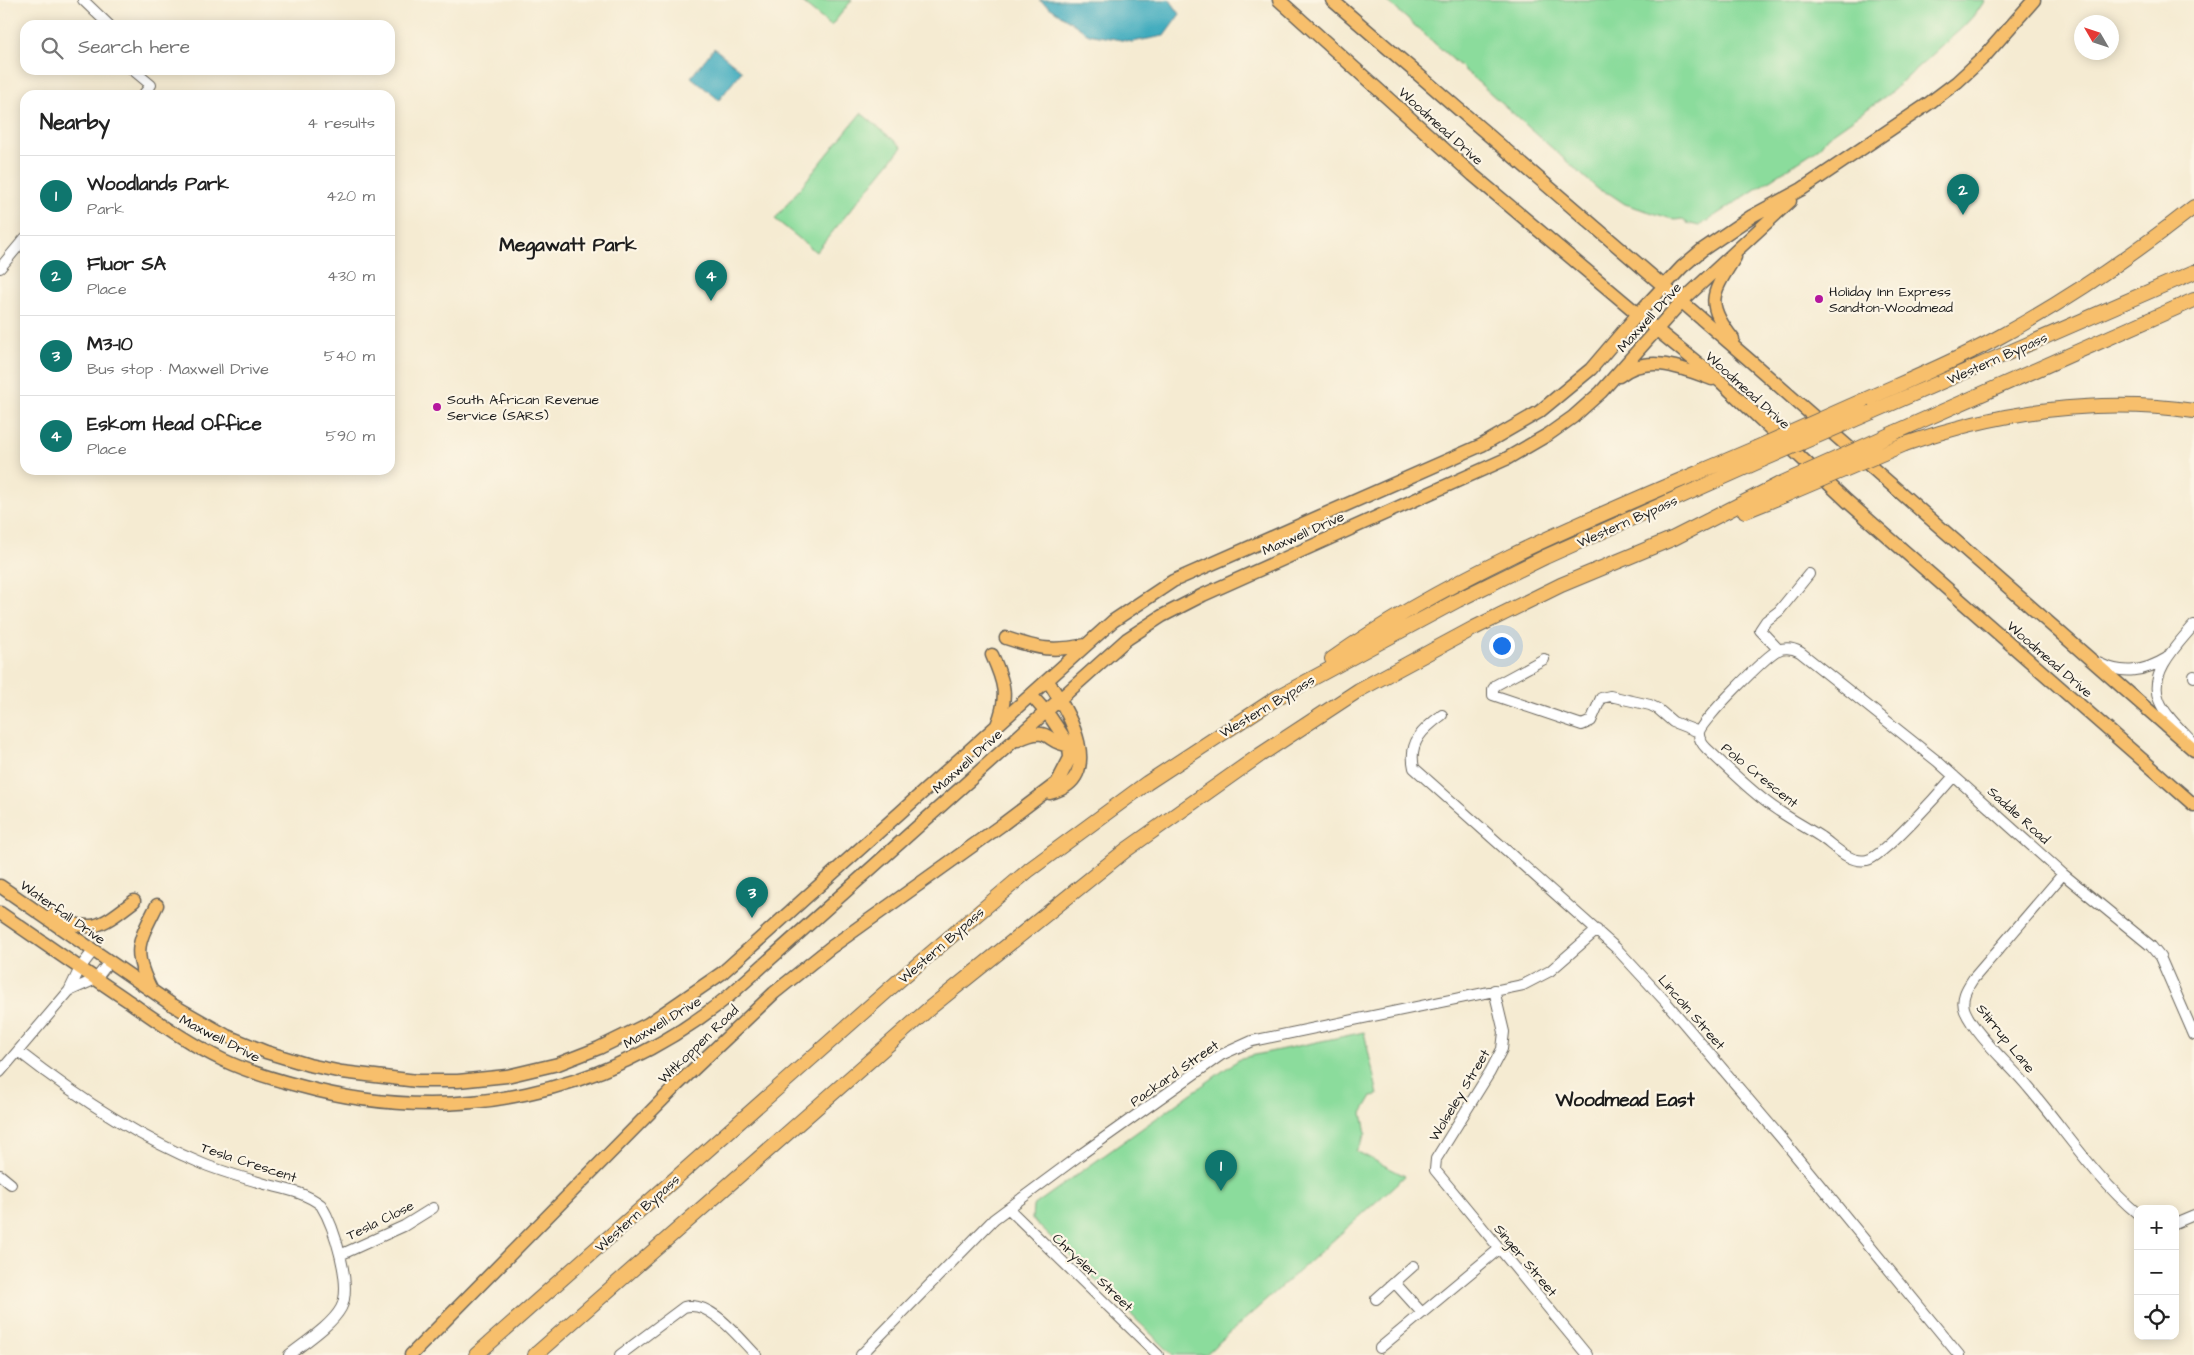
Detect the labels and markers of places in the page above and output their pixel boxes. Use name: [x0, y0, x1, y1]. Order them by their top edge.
pin: 2: [1947, 174, 1979, 215]
pin: 4: [695, 260, 727, 301]
place label: Holiday Inn Express Sandton-Woodmead: [1829, 282, 1953, 318]
marker: Holiday Inn Express Sandton-Woodmead: [1813, 293, 1825, 305]
place label: South African Revenue Service (SARS): [447, 390, 599, 426]
marker: South African Revenue Service (SARS): [431, 401, 443, 413]
pin: 3: [736, 877, 768, 918]
pin: 1: [1205, 1150, 1237, 1191]

